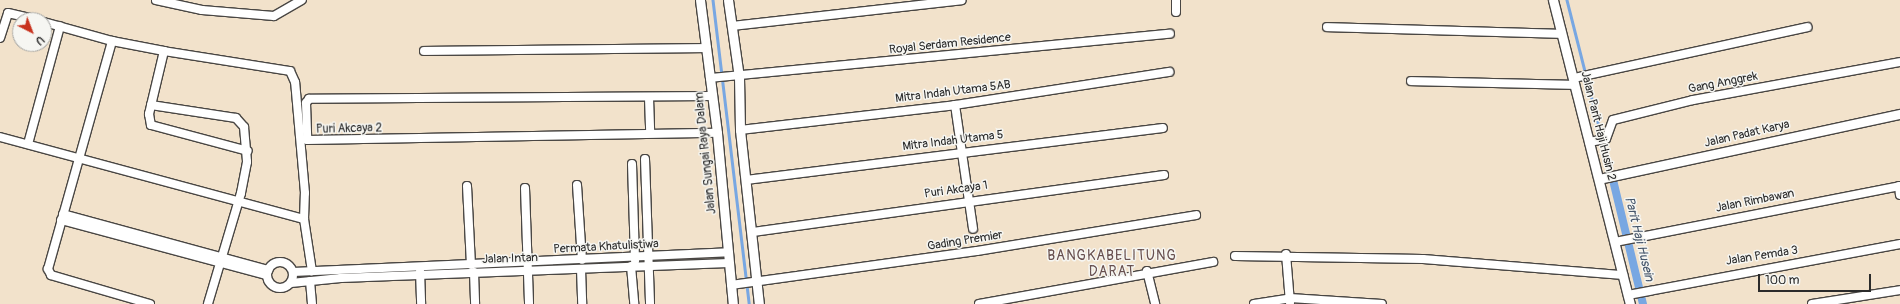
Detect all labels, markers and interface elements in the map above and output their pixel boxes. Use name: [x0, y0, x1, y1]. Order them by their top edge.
north arrow: [12, 12, 52, 52]
street label: Royal Serdam Residence: [889, 30, 1011, 58]
text: U: [33, 33, 47, 48]
street label: Gang Anggrek: [1687, 69, 1759, 97]
street label: Jalan Parit Haji Husin 2: [1577, 70, 1619, 182]
street label: Mitra Indah Utama 5AB: [895, 78, 1011, 106]
street label: Jalan Sungai Raya Dalam: [692, 91, 720, 215]
street label: Jalan Padat Karya: [1703, 117, 1791, 151]
street label: Puri Akcaya 2: [316, 121, 382, 137]
street label: Mitra Indah Utama 5: [902, 128, 1004, 154]
street label: Puri Akcaya 1: [923, 178, 989, 202]
street label: Jalan Rimbawan: [1714, 186, 1796, 216]
water label: Parit Haji Husein: [1621, 195, 1657, 283]
street label: Gading Premier: [926, 228, 1004, 254]
street label: Permata Khatulistiwa: [553, 237, 659, 257]
street label: Jalan Pemda 3: [1725, 243, 1799, 269]
district label: BANGKABELITUNG DARAT: [1047, 248, 1177, 280]
street label: Jalan Intan: [482, 251, 538, 267]
scale bar: [1760, 266, 1873, 292]
text: 100 m: [1765, 273, 1799, 288]

